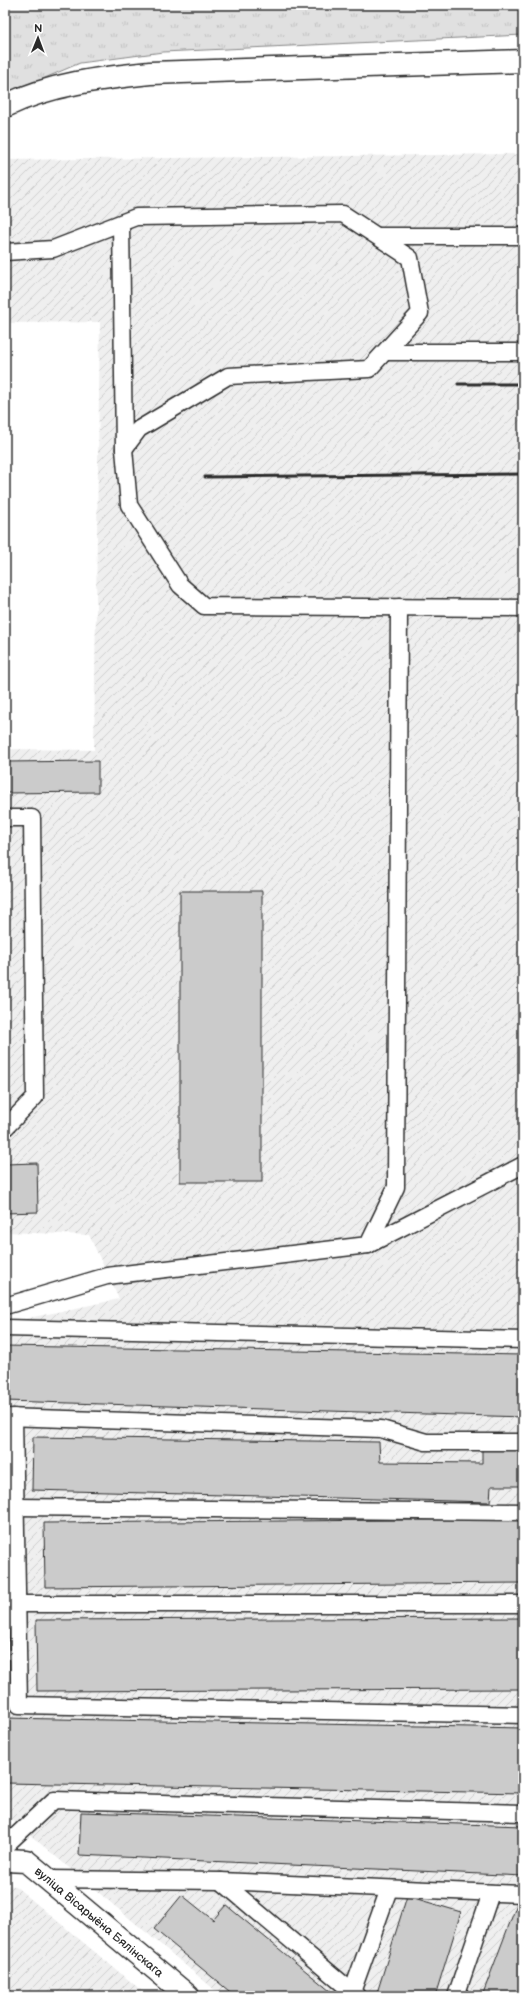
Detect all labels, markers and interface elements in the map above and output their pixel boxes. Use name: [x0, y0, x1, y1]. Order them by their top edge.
north arrow: [18, 18, 58, 58]
text: N: [34, 22, 42, 35]
street label: вуліца Вісарыёна Бялінскага: [31, 1864, 166, 1981]

